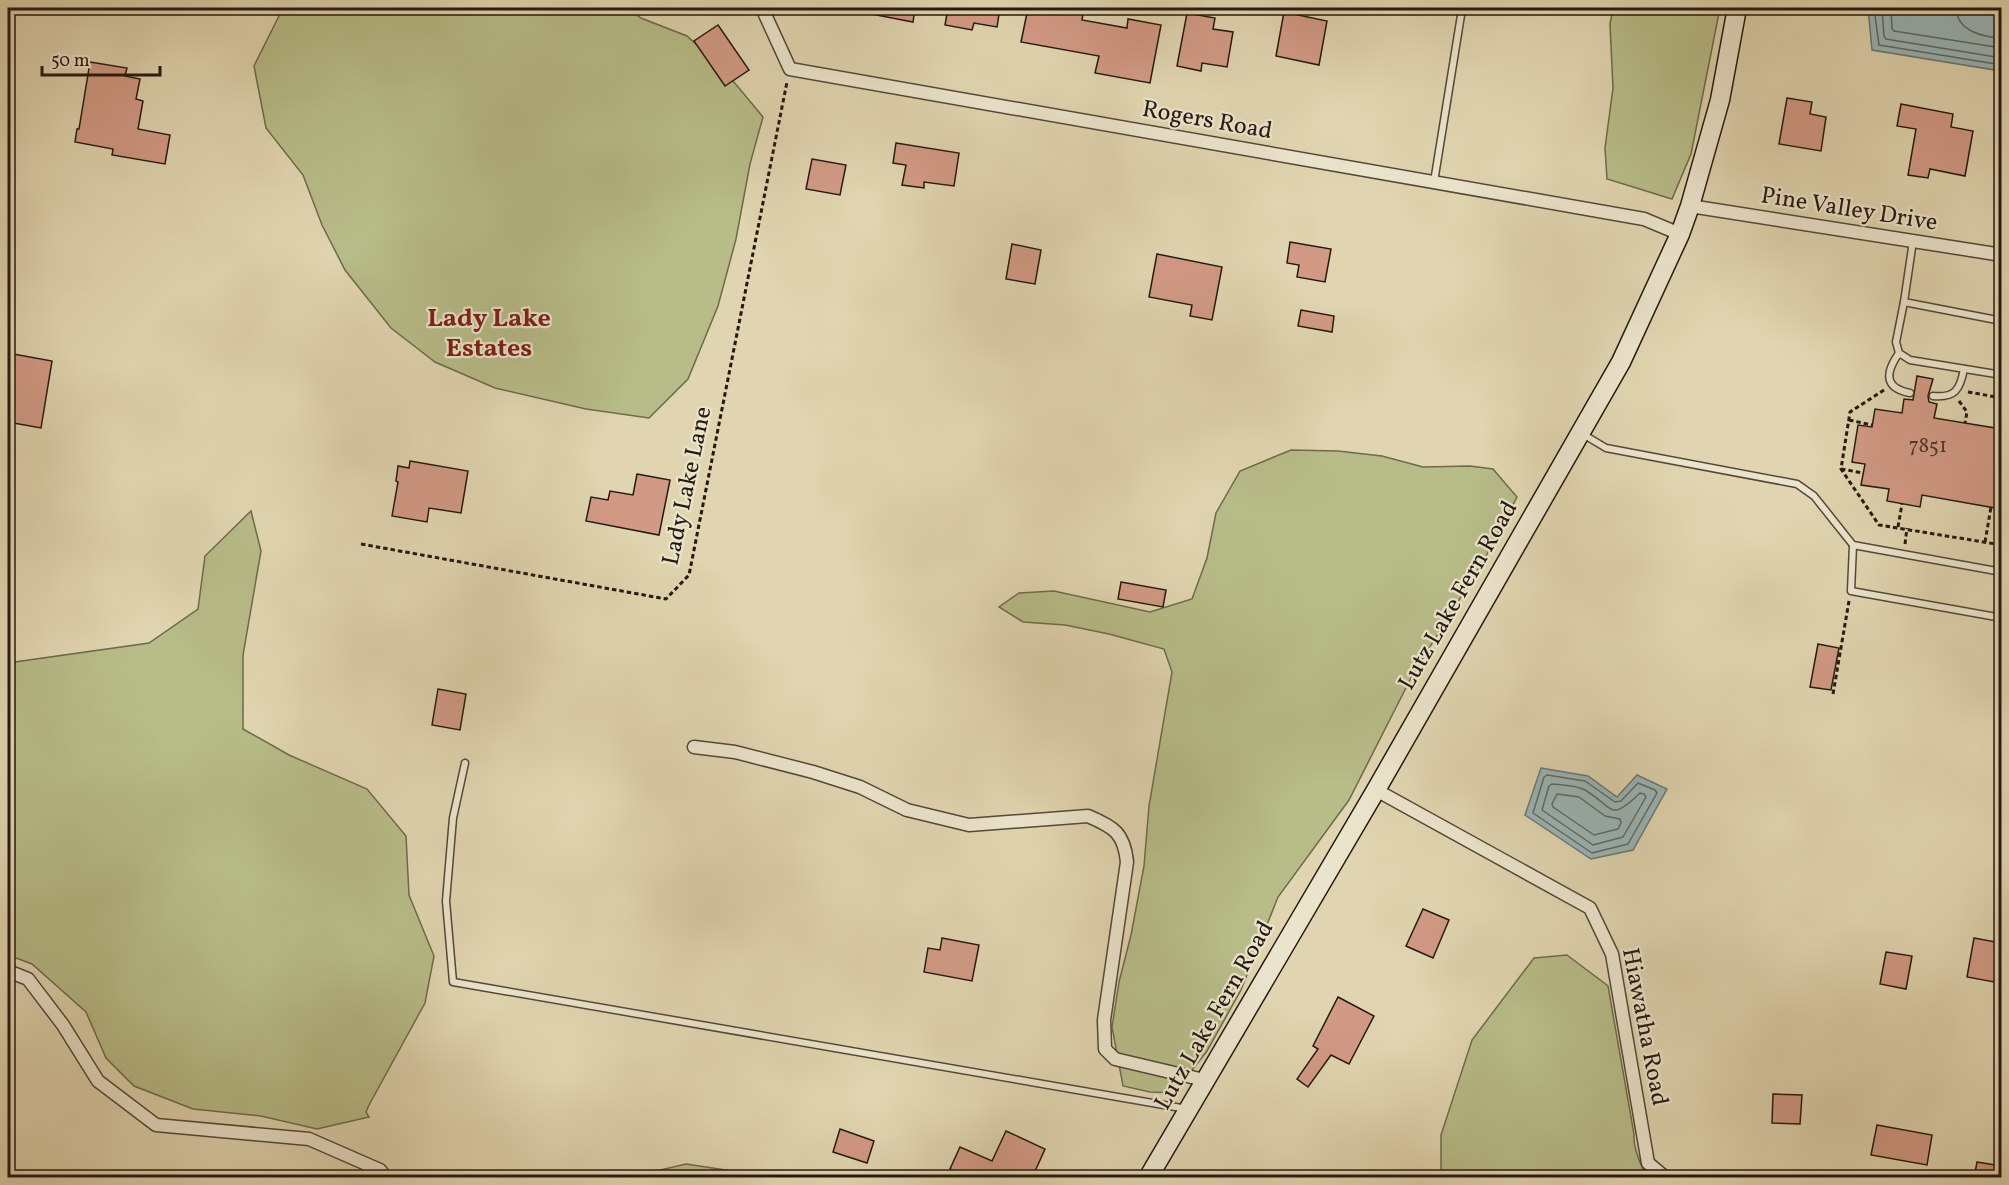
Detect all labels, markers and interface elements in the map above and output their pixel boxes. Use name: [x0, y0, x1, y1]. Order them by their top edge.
scale bar: [42, 39, 160, 77]
text: 50 m: [51, 49, 90, 74]
street label: Rogers Road: [1139, 93, 1275, 149]
street label: Pine Valley Drive: [1758, 179, 1940, 241]
district label: Lady Lake Estates: [427, 301, 551, 367]
street label: Lady Lake Lane: [655, 404, 721, 568]
house number: 7851: [1909, 432, 1947, 461]
street label: Lutz Lake Fern Road: [1391, 495, 1527, 697]
street label: Lutz Lake Fern Road: [1147, 915, 1283, 1117]
street label: Hiawatha Road: [1612, 945, 1676, 1109]

